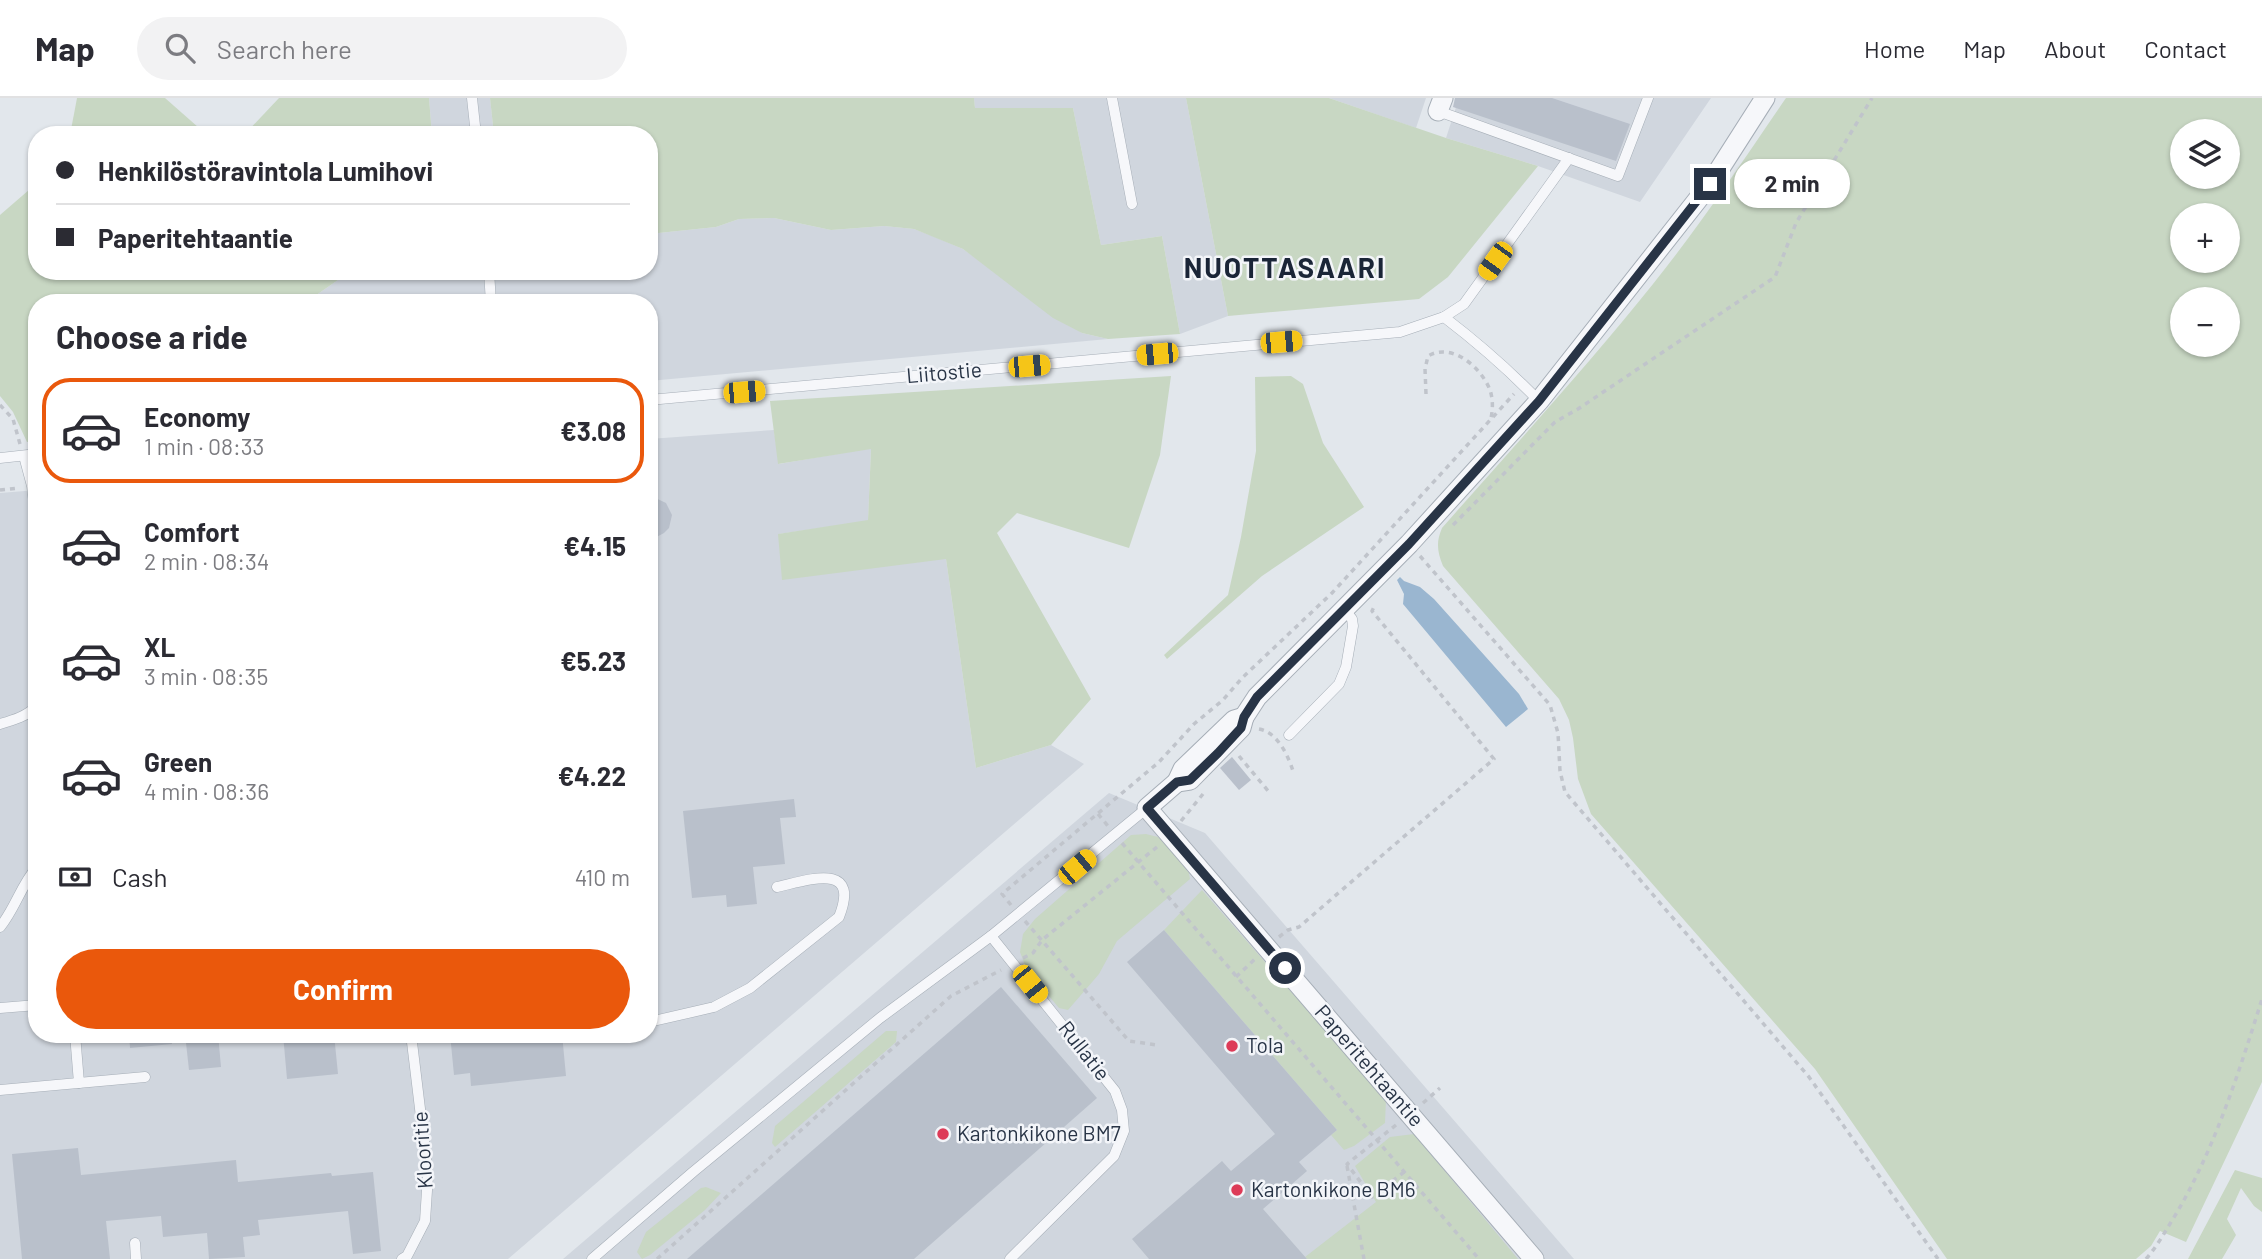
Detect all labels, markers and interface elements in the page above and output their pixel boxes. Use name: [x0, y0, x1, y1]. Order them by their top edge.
search box: [137, 17, 627, 80]
text: Map: [35, 28, 95, 68]
icon: search: [161, 29, 199, 67]
text: Search here: [217, 33, 352, 64]
text: Home: [1864, 34, 1925, 63]
text: Map: [1963, 34, 2006, 63]
text: About: [2044, 34, 2106, 63]
text: Contact: [2144, 34, 2227, 63]
map controls: [2170, 119, 2240, 357]
button: layers: [2170, 119, 2240, 189]
text: Henkilöstöravintola Lumihovi: [98, 155, 433, 186]
callout: 2 min: [1734, 160, 1850, 208]
route end: [1694, 168, 1726, 200]
text: 2 min: [1764, 169, 1820, 197]
button: +: [2170, 203, 2240, 273]
text: Paperitehtaantie: [98, 222, 293, 253]
car: [1475, 238, 1516, 284]
district label: NUOTTASAARI: [1184, 250, 1386, 284]
button: −: [2170, 287, 2240, 357]
text: Choose a ride: [56, 317, 248, 355]
car: [1260, 330, 1303, 354]
car: [1136, 342, 1179, 366]
car: [1008, 354, 1051, 378]
street label: Liitostie: [905, 356, 983, 387]
car: [723, 380, 766, 404]
icon: car: [60, 399, 123, 462]
text: Economy: [144, 401, 250, 432]
text: €3.08: [560, 415, 626, 446]
text: 1 min · 08:33: [144, 432, 264, 460]
icon: car: [60, 514, 123, 577]
text: Comfort: [144, 516, 240, 547]
text: €4.15: [564, 530, 626, 561]
text: 2 min · 08:34: [144, 547, 270, 575]
icon: car: [60, 629, 123, 692]
text: XL: [144, 631, 175, 662]
text: €5.23: [560, 645, 626, 676]
text: 3 min · 08:35: [144, 662, 268, 690]
icon: car: [60, 744, 123, 807]
text: Green: [144, 746, 212, 777]
text: €4.22: [558, 760, 626, 791]
text: 4 min · 08:36: [144, 777, 269, 805]
car: [1055, 845, 1100, 889]
icon: cash: [56, 858, 94, 896]
text: Cash: [112, 861, 167, 892]
text: 410 m: [575, 863, 630, 891]
button: Confirm: [56, 949, 630, 1029]
route start: [1269, 952, 1301, 984]
car: [1009, 961, 1052, 1007]
street label: Paperitehtaantie: [1310, 999, 1430, 1131]
street label: Rullatie: [1054, 1015, 1116, 1085]
place label: Tola: [1246, 1032, 1284, 1057]
marker: Tola: [1224, 1038, 1240, 1054]
street label: Klooritie: [406, 1110, 437, 1190]
place label: Kartonkikone BM7: [957, 1120, 1121, 1145]
marker: Kartonkikone BM7: [935, 1126, 951, 1142]
place label: Kartonkikone BM6: [1251, 1176, 1416, 1201]
marker: Kartonkikone BM6: [1229, 1182, 1245, 1198]

